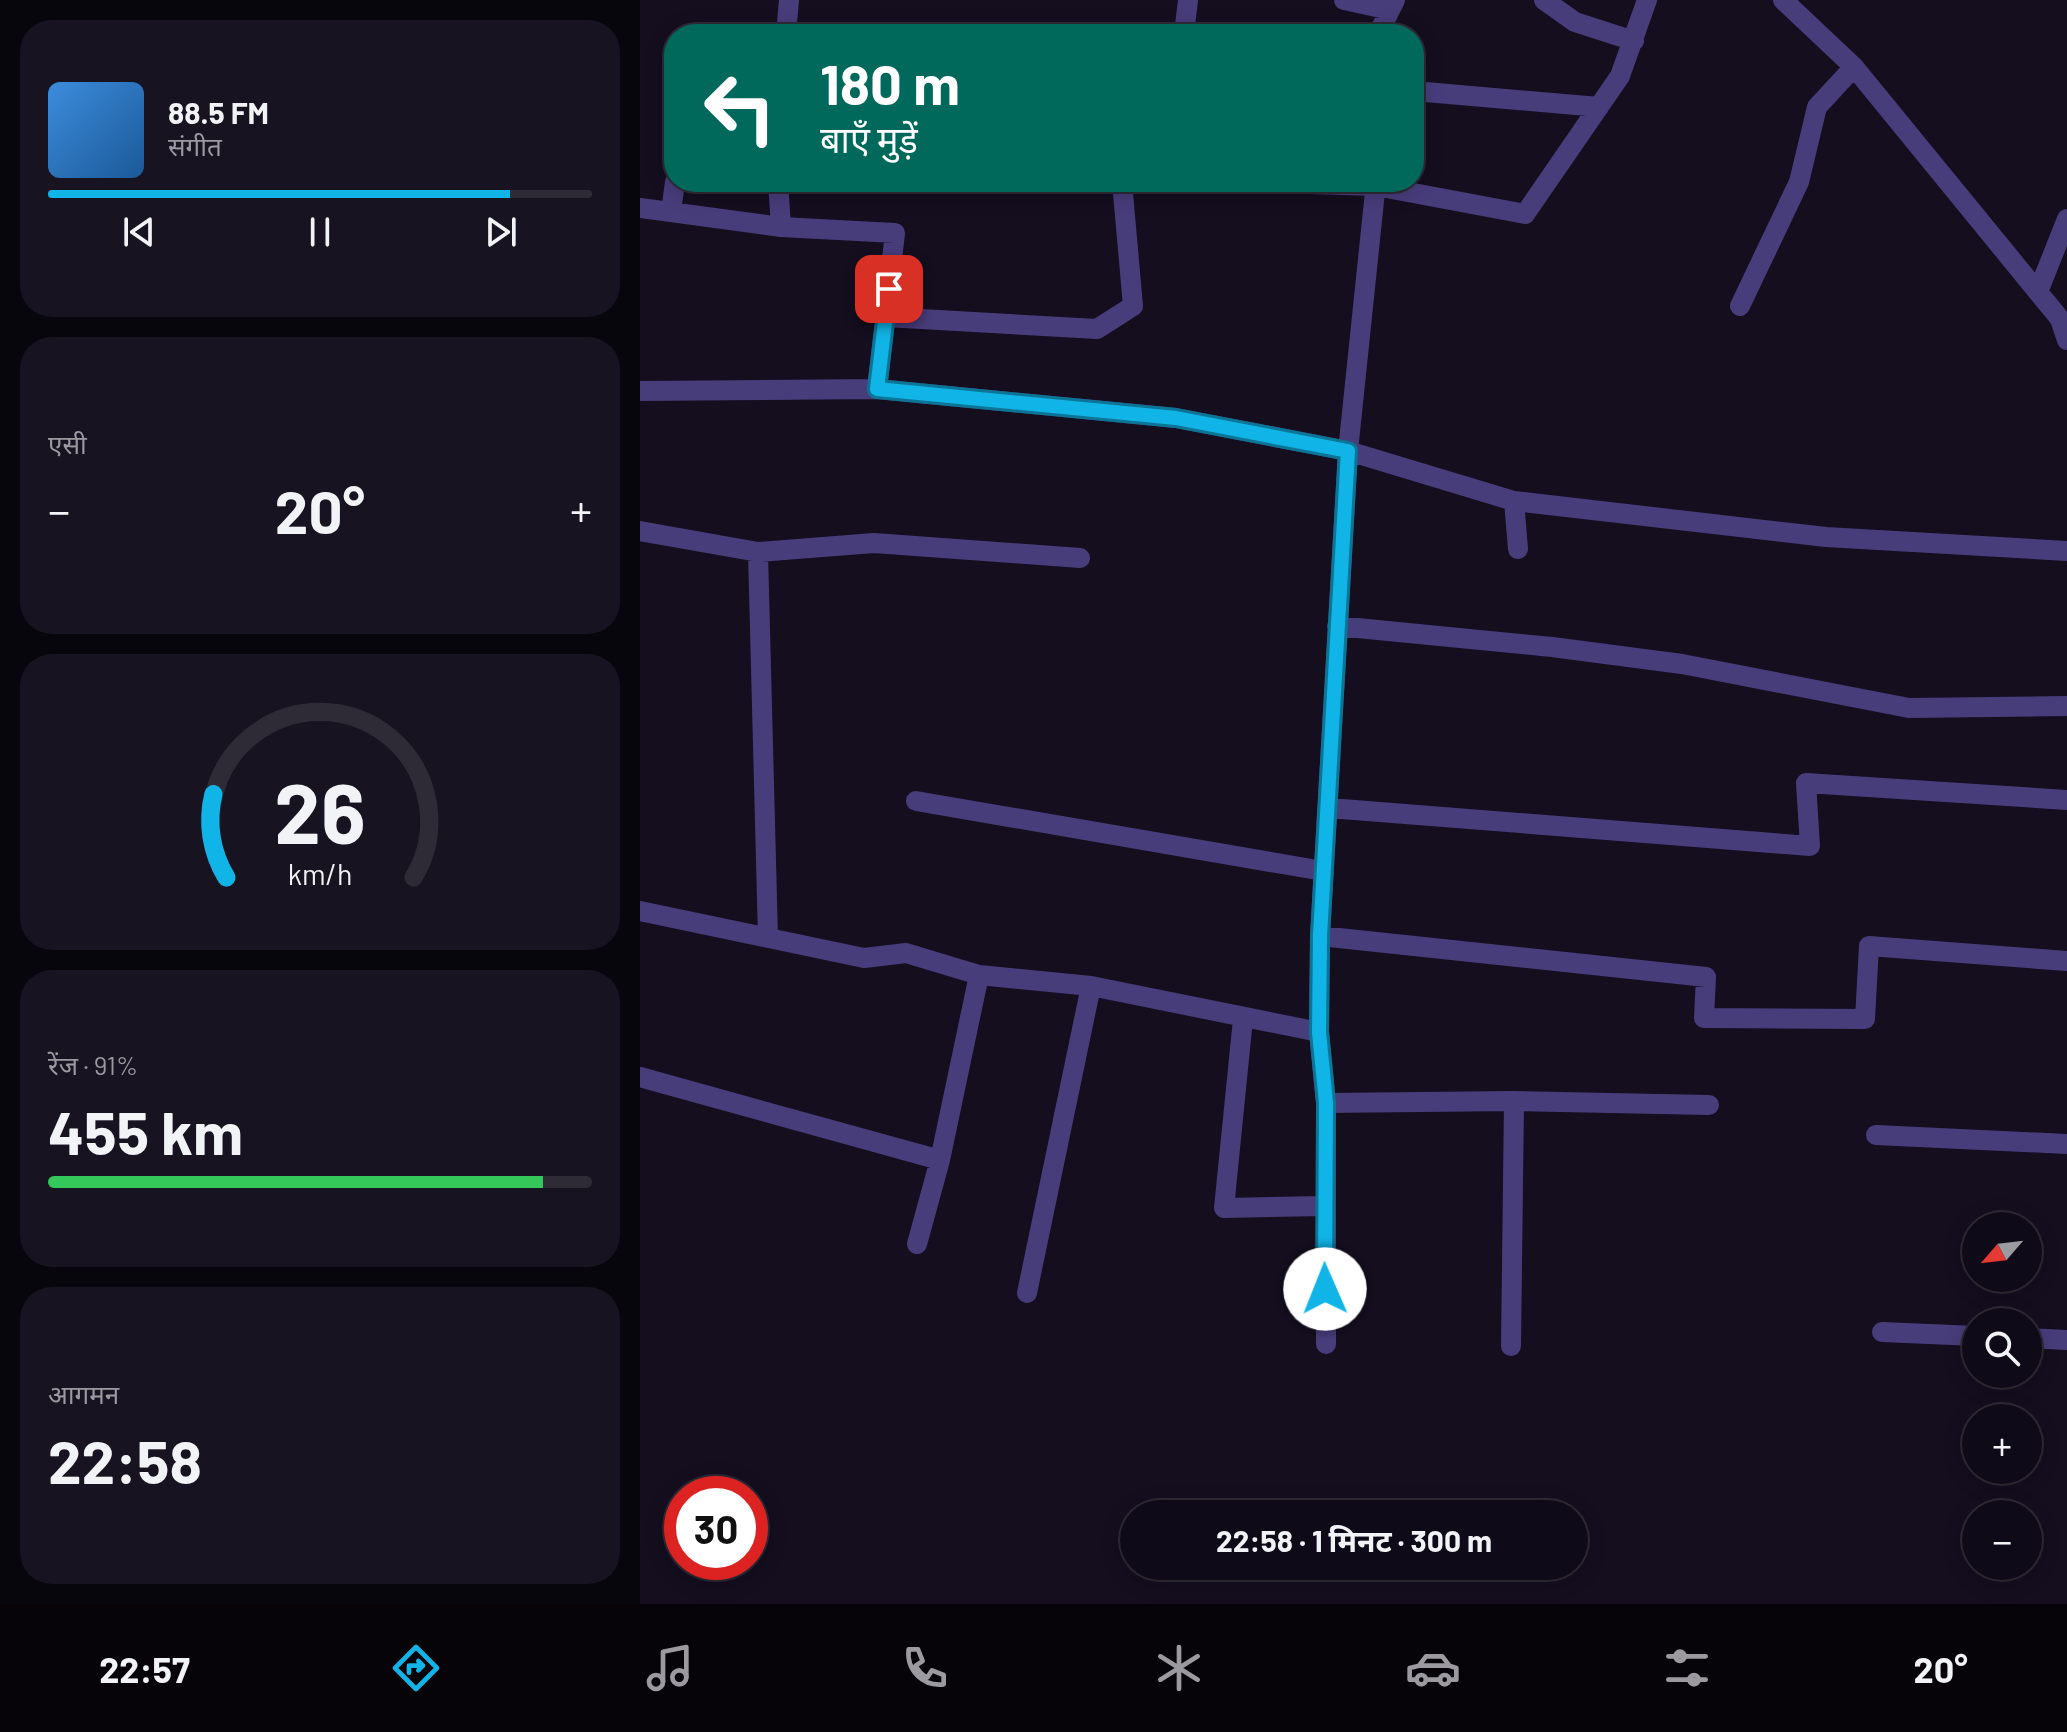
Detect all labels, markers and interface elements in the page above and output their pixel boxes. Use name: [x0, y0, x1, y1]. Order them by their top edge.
text: 180 m: [820, 49, 960, 116]
icon: left: [688, 56, 792, 160]
text: 88.5 FM: [168, 94, 269, 130]
text: बाएँ मुड़ें: [820, 117, 918, 160]
text: संगीत: [168, 130, 222, 161]
icon: previous: [117, 210, 161, 254]
icon: pause: [298, 210, 342, 254]
icon: next: [479, 210, 523, 254]
pin: [855, 255, 923, 323]
icon: arrive: [867, 267, 911, 311]
text: एसी: [48, 428, 87, 459]
text: 20°: [275, 474, 365, 546]
text: −: [48, 483, 70, 536]
text: +: [570, 483, 592, 536]
text: 26: [274, 761, 366, 861]
text: km/h: [288, 856, 352, 891]
text: रेंज · 91%: [48, 1049, 138, 1080]
text: 455 km: [48, 1095, 243, 1167]
north arrow: [1962, 1212, 2042, 1292]
map controls: [1962, 1212, 2042, 1580]
position arrow: [1283, 1247, 1367, 1331]
button: search: [1962, 1308, 2042, 1388]
text: आगमन: [48, 1378, 119, 1409]
button: +: [1962, 1404, 2042, 1484]
text: 22:58: [48, 1424, 202, 1496]
speed limit sign: 30: [664, 1476, 768, 1580]
button: −: [1962, 1500, 2042, 1580]
text: 22:58 · 1 मिनट · 300 m: [1216, 1522, 1492, 1558]
icon: directions: [388, 1640, 444, 1696]
icon: music: [642, 1640, 698, 1696]
icon: phone: [897, 1640, 953, 1696]
icon: climate: [1151, 1640, 1207, 1696]
icon: car: [1405, 1640, 1461, 1696]
icon: filters: [1659, 1640, 1715, 1696]
text: 22:57: [99, 1647, 190, 1690]
text: 20°: [1914, 1647, 1968, 1690]

